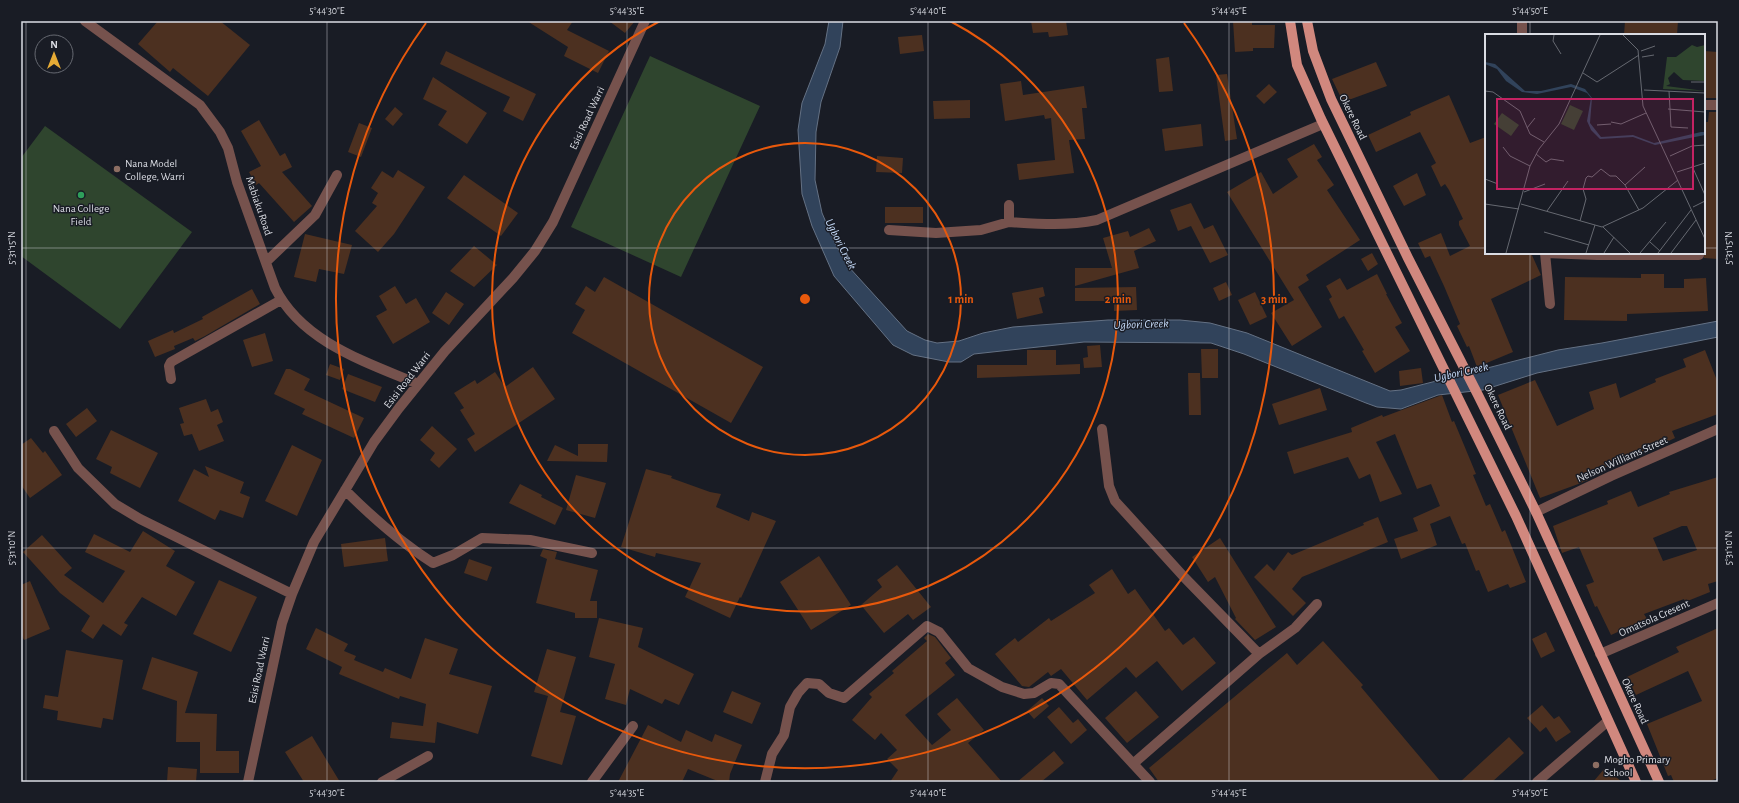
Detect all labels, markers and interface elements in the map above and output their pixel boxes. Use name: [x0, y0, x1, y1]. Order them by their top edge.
text: 5°44'30"E: [309, 6, 345, 16]
text: 5°44'35"E: [610, 6, 644, 16]
text: 5°44'40"E: [910, 6, 946, 16]
text: 5°44'45"E: [1212, 6, 1247, 16]
text: 5°44'50"E: [1512, 6, 1548, 16]
north arrow: [34, 34, 74, 74]
inset map: [1485, 34, 1705, 254]
text: N: [50, 39, 58, 50]
street label: Esisi Road Warri: [568, 85, 606, 151]
street label: Okere Road: [1337, 92, 1369, 142]
place label: Nana Model College, Warri: [125, 158, 185, 182]
marker: Nana Model College, Warri: [112, 164, 122, 174]
street label: Mabiaku Road: [244, 175, 274, 237]
marker: Nana College Field: [76, 190, 86, 200]
place label: Nana College Field: [53, 203, 109, 227]
water label: Ugbori Creek: [823, 217, 859, 272]
text: 5°31'15"N: [7, 231, 17, 265]
text: 5°31'15"N: [1724, 231, 1734, 265]
centre of rings: [798, 292, 812, 306]
text: 1 min: [948, 293, 974, 305]
text: 2 min: [1105, 293, 1131, 305]
text: 3 min: [1261, 293, 1287, 305]
water label: Ugbori Creek: [1113, 317, 1169, 331]
street label: Esisi Road Warri: [382, 350, 432, 410]
water label: Ugbori Creek: [1433, 360, 1490, 384]
street label: Okere Road: [1482, 382, 1514, 432]
street label: Nelson Williams Street: [1575, 434, 1669, 484]
text: 5°31'10"N: [7, 531, 17, 565]
text: 5°31'10"N: [1724, 531, 1734, 565]
street label: Omatsola Cresent: [1617, 597, 1691, 638]
street label: Esisi Road Warri: [247, 635, 271, 705]
street label: Okere Road: [1620, 676, 1651, 726]
place label: Mogho Primary School: [1604, 754, 1670, 778]
marker: Mogho Primary School: [1591, 760, 1601, 770]
text: 5°44'30"E: [309, 788, 345, 798]
text: 5°44'35"E: [610, 788, 644, 798]
text: 5°44'40"E: [910, 788, 946, 798]
text: 5°44'45"E: [1212, 788, 1247, 798]
text: 5°44'50"E: [1512, 788, 1548, 798]

